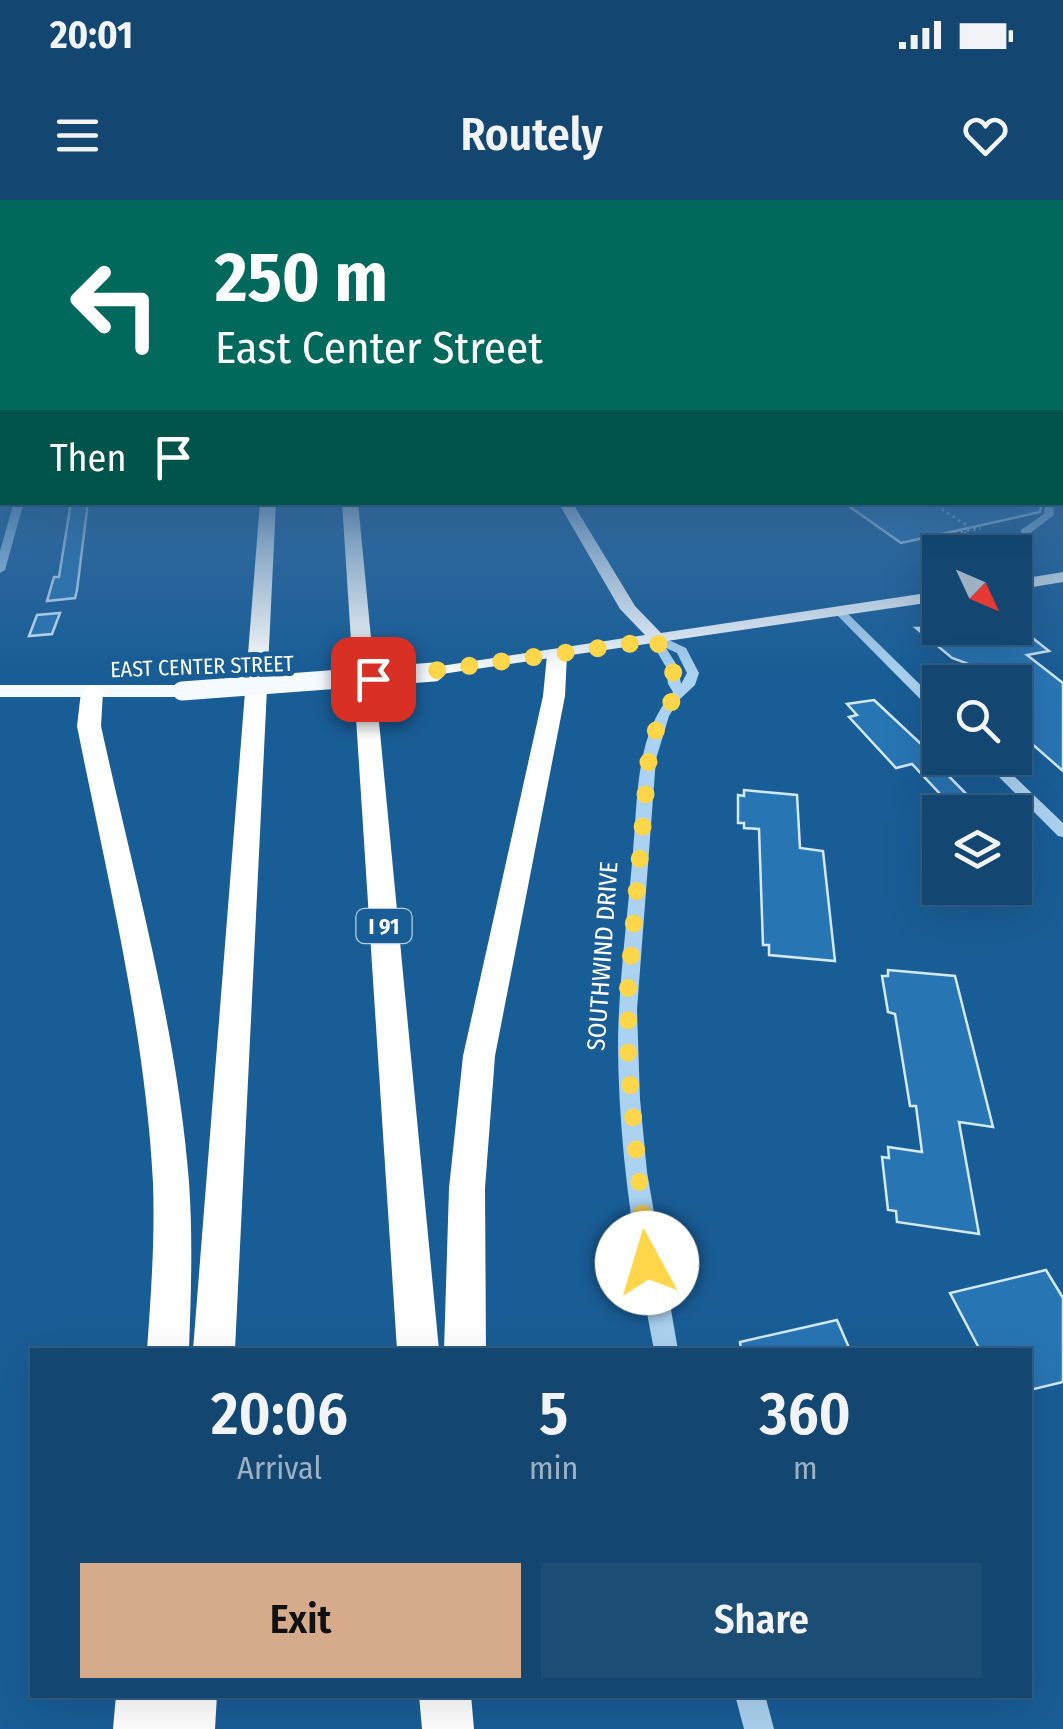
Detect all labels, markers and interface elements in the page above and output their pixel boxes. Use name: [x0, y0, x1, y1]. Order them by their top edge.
text: 20:01: [50, 12, 133, 58]
icon: menu: [50, 108, 105, 163]
text: Routely: [460, 108, 603, 162]
icon: heart: [958, 108, 1013, 163]
text: 250 m: [215, 236, 388, 320]
icon: left: [50, 240, 180, 370]
text: East Center Street: [215, 321, 543, 375]
icon: arrive: [146, 430, 201, 485]
text: Then: [50, 435, 126, 481]
north arrow: [922, 535, 1032, 645]
map controls: [922, 535, 1032, 905]
pin: [331, 637, 416, 722]
street label: EAST CENTER STREET: [110, 650, 295, 683]
icon: arrive: [346, 652, 401, 707]
button: search: [922, 665, 1032, 775]
button: layers: [922, 795, 1032, 905]
street label: SOUTHWIND DRIVE: [581, 860, 625, 1052]
road number: I 91: [356, 909, 412, 943]
position arrow: [595, 1211, 699, 1315]
text: 20:06: [211, 1378, 348, 1450]
text: 5: [539, 1378, 568, 1450]
text: 360: [760, 1378, 851, 1450]
text: Arrival: [237, 1449, 322, 1487]
text: min: [529, 1449, 578, 1487]
text: m: [793, 1449, 818, 1487]
button: Exit: [80, 1563, 521, 1678]
button: Share: [541, 1563, 982, 1678]

